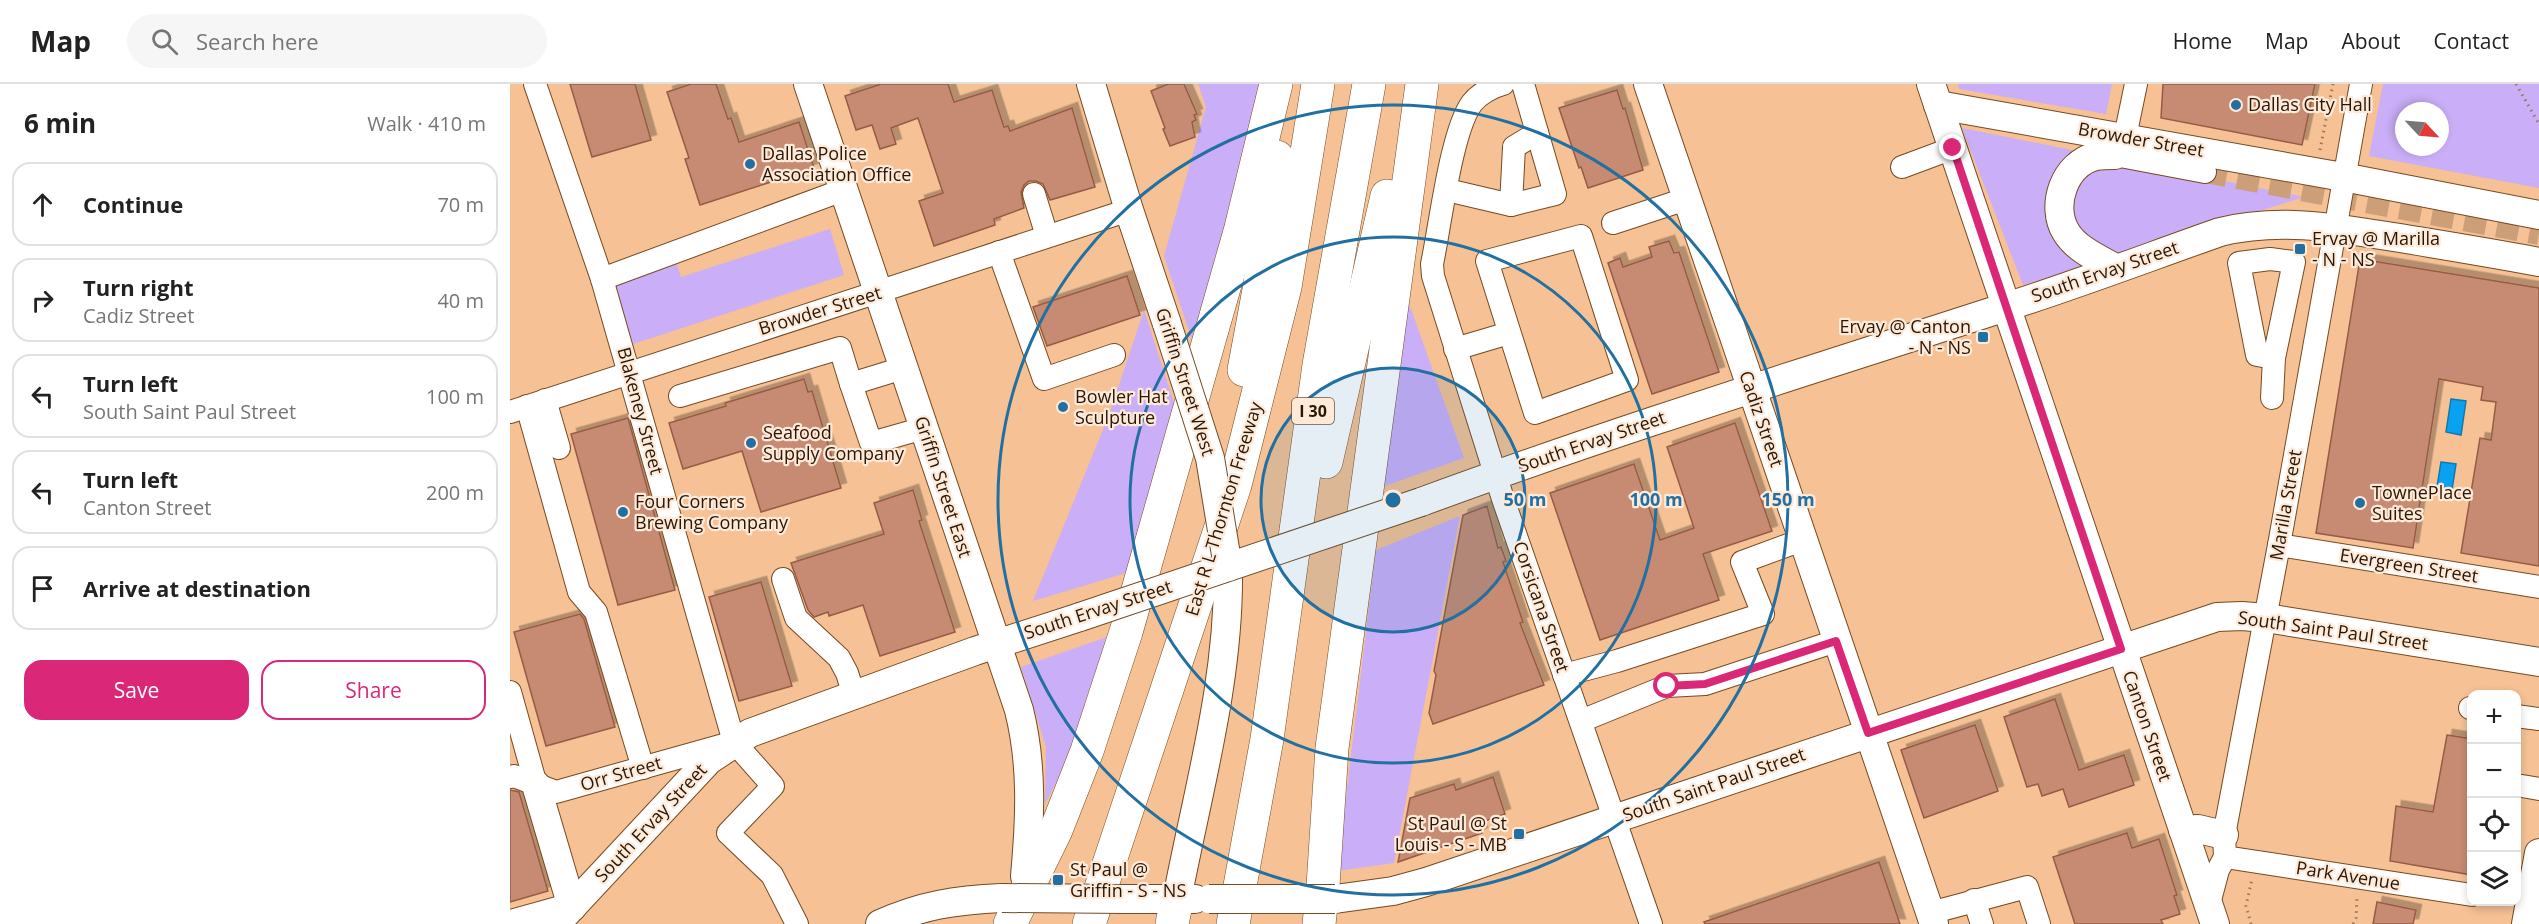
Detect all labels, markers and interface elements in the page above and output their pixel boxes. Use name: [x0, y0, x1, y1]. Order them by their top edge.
search box: [127, 14, 547, 68]
text: Map: [30, 22, 91, 60]
icon: search: [148, 25, 181, 58]
text: Search here: [196, 26, 319, 56]
text: Home: [2173, 27, 2232, 55]
text: Map: [2265, 27, 2308, 55]
text: About: [2341, 27, 2401, 55]
text: Contact: [2434, 27, 2509, 55]
place label: Dallas City Hall: [2248, 92, 2372, 116]
marker: Dallas City Hall: [2229, 98, 2243, 112]
north arrow: [2395, 102, 2449, 156]
text: 6 min: [24, 105, 96, 141]
text: Walk · 410 m: [367, 110, 486, 137]
street label: Browder Street: [2076, 116, 2206, 162]
route end: [1939, 134, 1965, 160]
place label: Dallas Police Association Office: [762, 141, 911, 186]
marker: Dallas Police Association Office: [743, 157, 757, 171]
icon: ahead: [26, 188, 59, 221]
text: Continue: [83, 189, 183, 219]
text: 70 m: [437, 191, 484, 218]
place label: Ervay @ Marilla - N - NS: [2312, 226, 2440, 271]
street label: South Ervay Street: [2028, 235, 2181, 307]
marker: Ervay @ Marilla - N - NS: [2293, 242, 2307, 256]
text: Turn right: [83, 272, 194, 302]
street label: Browder Street: [755, 280, 884, 340]
icon: right: [26, 284, 59, 317]
text: 40 m: [437, 287, 484, 314]
text: Cadiz Street: [83, 302, 194, 329]
street label: Griffin Street West: [1151, 305, 1221, 459]
place label: Ervay @ Canton - N - NS: [1839, 314, 1971, 359]
marker: Ervay @ Canton - N - NS: [1976, 330, 1990, 344]
street label: Blakeney Street: [612, 344, 669, 477]
street label: Cadiz Street: [1734, 367, 1790, 470]
text: Turn left: [83, 368, 178, 398]
icon: left: [26, 380, 59, 413]
text: 100 m: [426, 383, 484, 410]
place label: Bowler Hat Sculpture: [1075, 384, 1168, 429]
text: South Saint Paul Street: [83, 398, 296, 425]
street label: East R L Thornton Freeway: [1179, 398, 1267, 619]
road number: I 30: [1292, 398, 1334, 424]
marker: Bowler Hat Sculpture: [1056, 400, 1070, 414]
street label: South Ervay Street: [1515, 405, 1668, 477]
street label: Griffin Street East: [910, 413, 978, 560]
place label: Seafood Supply Company: [763, 420, 905, 465]
marker: Seafood Supply Company: [744, 436, 758, 450]
street label: Marilla Street: [2263, 448, 2307, 562]
text: Turn left: [83, 464, 178, 494]
icon: left: [26, 476, 59, 509]
text: 200 m: [426, 479, 484, 506]
place label: TownePlace Suites: [2372, 480, 2472, 525]
text: 50 m: [1504, 487, 1546, 511]
text: 100 m: [1629, 487, 1683, 511]
text: 150 m: [1761, 487, 1815, 511]
place label: Four Corners Brewing Company: [635, 489, 789, 534]
centre of rings: [1383, 490, 1403, 510]
text: Canton Street: [83, 494, 211, 521]
marker: TownePlace Suites: [2353, 496, 2367, 510]
marker: Four Corners Brewing Company: [616, 505, 630, 519]
street label: Corsicana Street: [1508, 538, 1576, 675]
street label: Evergreen Street: [2338, 542, 2480, 588]
icon: arrive: [26, 572, 59, 605]
text: Arrive at destination: [83, 573, 311, 603]
street label: South Ervay Street: [1021, 574, 1175, 644]
street label: South Saint Paul Street: [2237, 605, 2430, 655]
button: Save: [24, 660, 249, 720]
button: Share: [261, 660, 486, 720]
street label: Canton Street: [2118, 667, 2178, 784]
route start: [1653, 672, 1679, 698]
map controls: [2467, 690, 2521, 906]
button: +: [2467, 690, 2521, 744]
street label: South Saint Paul Street: [1619, 741, 1808, 827]
button: −: [2467, 744, 2521, 798]
street label: Orr Street: [577, 750, 664, 796]
street label: South Ervay Street: [589, 758, 712, 887]
button: locate: [2467, 798, 2521, 852]
place label: St Paul @ St Louis - S - MB: [1395, 811, 1507, 856]
marker: St Paul @ St Louis - S - MB: [1512, 827, 1526, 841]
button: layers: [2467, 852, 2521, 906]
street label: Park Avenue: [2294, 855, 2402, 895]
place label: St Paul @ Griffin - S - NS: [1070, 857, 1186, 902]
marker: St Paul @ Griffin - S - NS: [1051, 873, 1065, 887]

